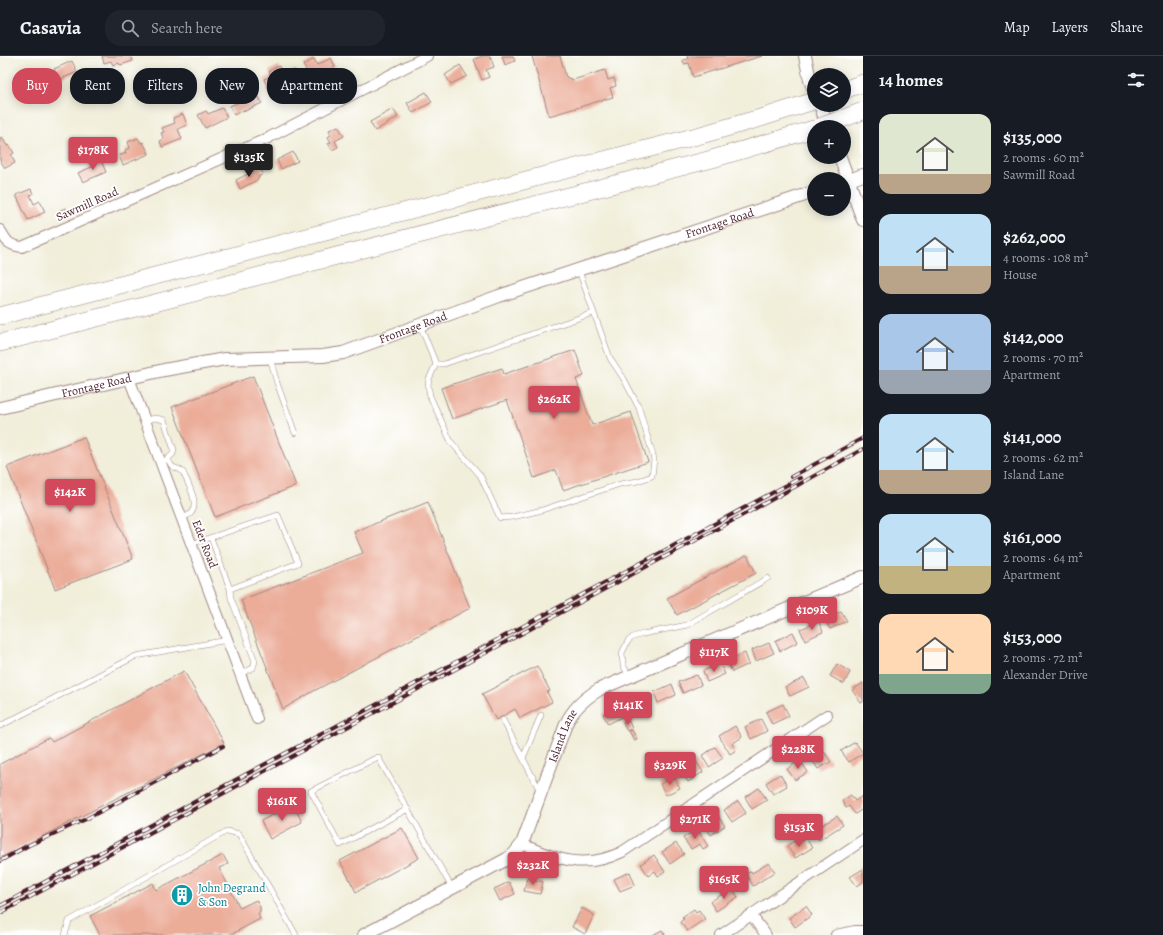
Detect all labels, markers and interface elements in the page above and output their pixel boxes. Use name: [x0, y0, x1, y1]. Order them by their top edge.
search box: [105, 10, 385, 46]
text: Casavia: [20, 15, 81, 41]
icon: search: [119, 17, 141, 39]
text: Search here: [151, 18, 222, 38]
text: Map: [1004, 18, 1030, 37]
text: Layers: [1052, 18, 1088, 37]
text: Share: [1110, 18, 1143, 37]
chip: Buy: [12, 68, 62, 104]
chip: Rent: [70, 68, 125, 104]
chip: Filters: [133, 68, 197, 104]
chip: New: [205, 68, 259, 104]
chip: Apartment: [267, 68, 357, 104]
map controls: [807, 68, 851, 216]
button: layers: [807, 68, 851, 112]
text: 14 homes: [879, 69, 943, 92]
icon: filters: [1125, 69, 1147, 91]
button: +: [807, 120, 851, 164]
text: $135,000: [1003, 126, 1062, 149]
icon: home: [911, 130, 959, 178]
pin: $178K: [65, 137, 121, 171]
text: $178K: [77, 141, 109, 158]
pin: $135K: [221, 144, 277, 178]
text: $135K: [234, 148, 264, 165]
text: 2 rooms · 60 m²: [1003, 149, 1084, 166]
text: Sawmill Road: [1003, 166, 1075, 183]
button: −: [807, 172, 851, 216]
street label: Sawmill Road: [53, 183, 121, 225]
street label: Frontage Road: [683, 204, 756, 242]
text: $262,000: [1003, 226, 1066, 249]
icon: home: [911, 230, 959, 278]
text: 4 rooms · 108 m²: [1003, 249, 1088, 266]
text: House: [1003, 266, 1037, 283]
street label: Frontage Road: [377, 308, 450, 347]
text: $142,000: [1003, 326, 1063, 349]
icon: home: [911, 330, 959, 378]
text: 2 rooms · 70 m²: [1003, 349, 1083, 366]
text: Apartment: [1003, 366, 1061, 383]
street label: Frontage Road: [60, 370, 134, 401]
pin: $262K: [526, 386, 582, 420]
text: $262K: [537, 390, 571, 407]
text: $141,000: [1003, 426, 1061, 449]
icon: home: [911, 430, 959, 478]
text: 2 rooms · 62 m²: [1003, 449, 1083, 466]
text: Island Lane: [1003, 466, 1064, 483]
pin: $142K: [42, 479, 98, 513]
text: $142K: [54, 483, 86, 500]
street label: Eder Road: [188, 518, 222, 571]
text: $161,000: [1003, 526, 1061, 549]
icon: home: [911, 530, 959, 578]
text: 2 rooms · 64 m²: [1003, 549, 1083, 566]
text: Apartment: [1003, 566, 1061, 583]
pin: $109K: [784, 597, 840, 631]
text: $109K: [796, 601, 828, 618]
text: $153,000: [1003, 626, 1062, 649]
icon: home: [911, 630, 959, 678]
pin: $117K: [686, 639, 742, 673]
text: $117K: [699, 643, 729, 660]
text: 2 rooms · 72 m²: [1003, 649, 1083, 666]
text: Alexander Drive: [1003, 666, 1088, 683]
pin: $141K: [600, 692, 656, 726]
text: $141K: [613, 696, 643, 713]
street label: Island Lane: [545, 705, 581, 765]
pin: $228K: [770, 736, 826, 770]
text: $228K: [781, 740, 815, 757]
pin: $329K: [642, 752, 698, 786]
text: $329K: [654, 756, 686, 773]
pin: $161K: [254, 788, 310, 822]
text: $161K: [267, 792, 297, 809]
pin: $271K: [667, 806, 723, 840]
text: $271K: [679, 810, 711, 827]
pin: $153K: [771, 814, 827, 848]
text: $153K: [784, 818, 814, 835]
pin: $232K: [505, 852, 561, 886]
text: $232K: [517, 856, 549, 873]
pin: $165K: [696, 866, 752, 900]
text: $165K: [709, 870, 739, 887]
place label: John Degrand & Son: [198, 880, 266, 910]
building icon: John Degrand & Son: [169, 882, 195, 908]

